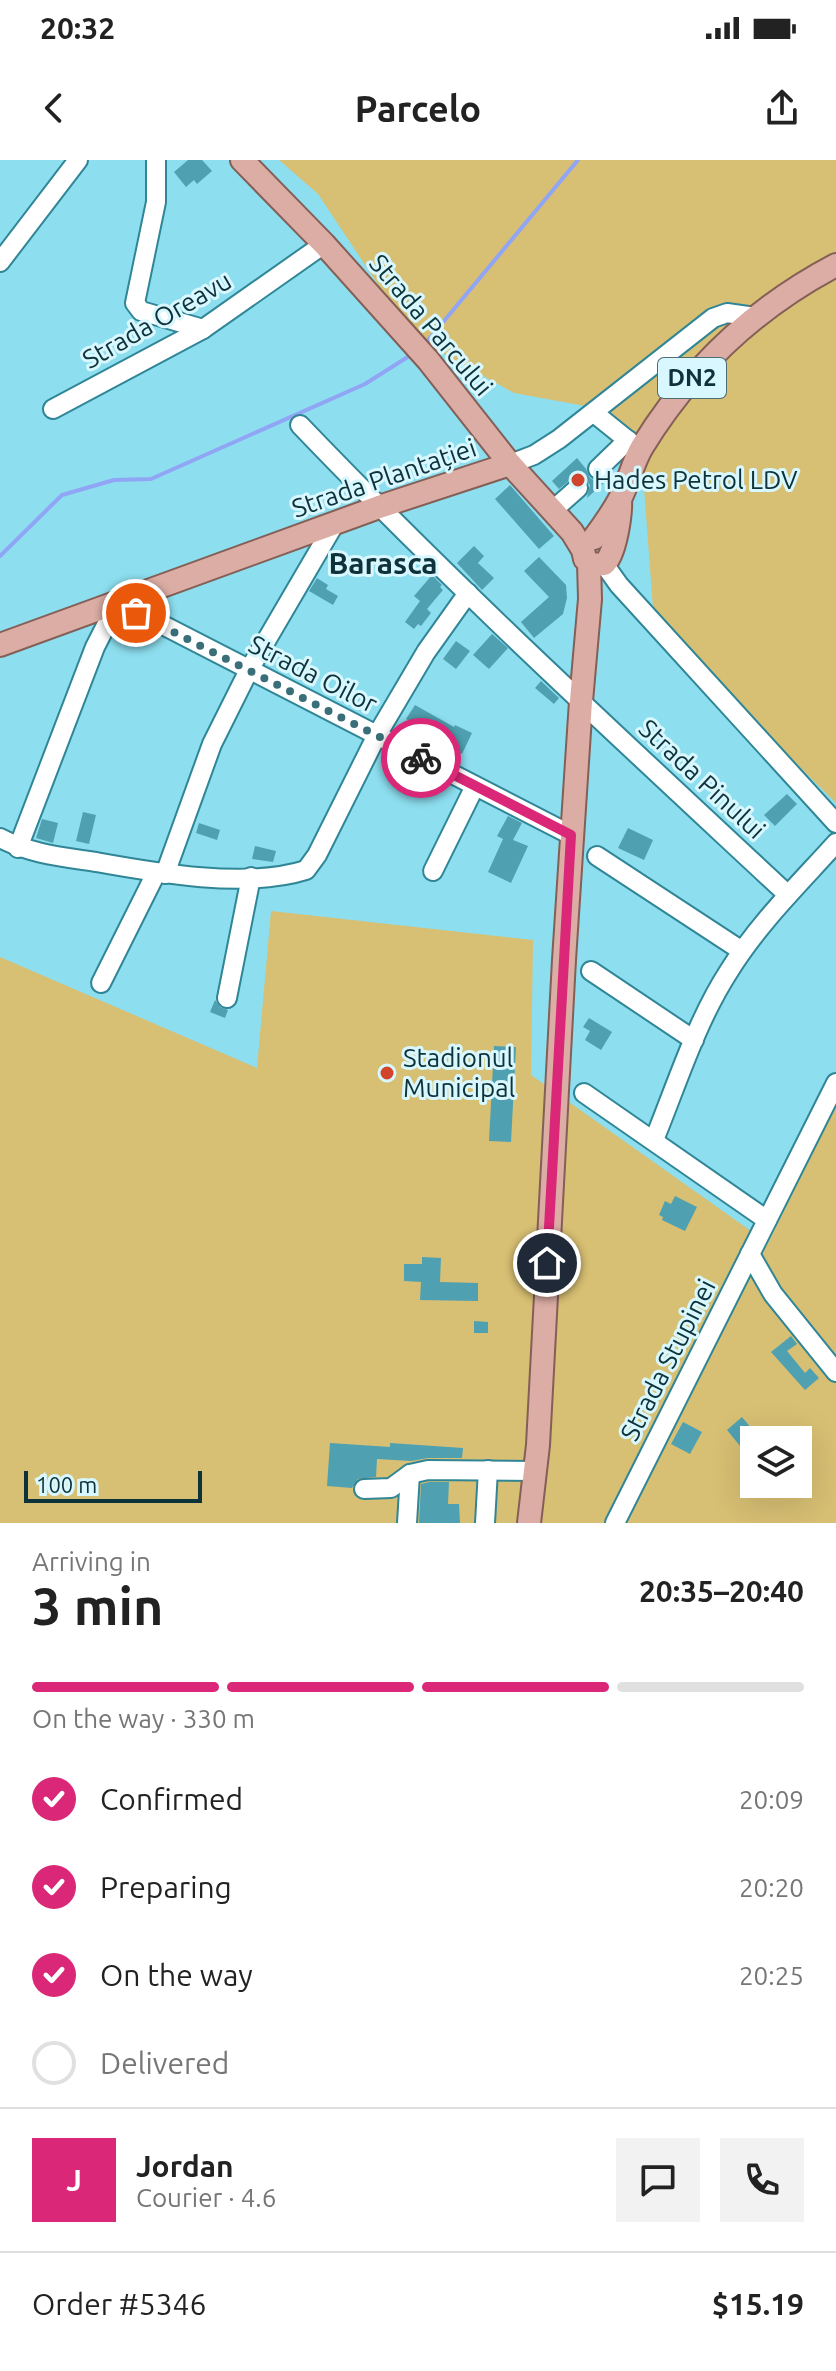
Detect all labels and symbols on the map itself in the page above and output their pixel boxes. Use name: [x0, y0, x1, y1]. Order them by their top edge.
street label: Strada Parcului: [364, 248, 499, 401]
street label: Strada Oreavu: [77, 265, 236, 374]
road number: DN2: [658, 358, 726, 398]
street label: Strada Plantației: [288, 432, 480, 523]
place label: Hades Petrol LDV: [594, 465, 798, 494]
marker: Hades Petrol LDV: [569, 471, 587, 489]
district label: Barasca: [328, 546, 438, 580]
pin: [102, 579, 170, 647]
street label: Strada Oilor: [244, 629, 382, 718]
street label: Strada Pinului: [634, 713, 771, 844]
courier: [381, 718, 461, 798]
place label: Stadionul Municipal: [403, 1043, 516, 1102]
marker: Stadionul Municipal: [378, 1064, 396, 1082]
pin: [513, 1229, 581, 1297]
street label: Strada Stupinei: [614, 1274, 721, 1445]
scale bar: [24, 1467, 202, 1503]

